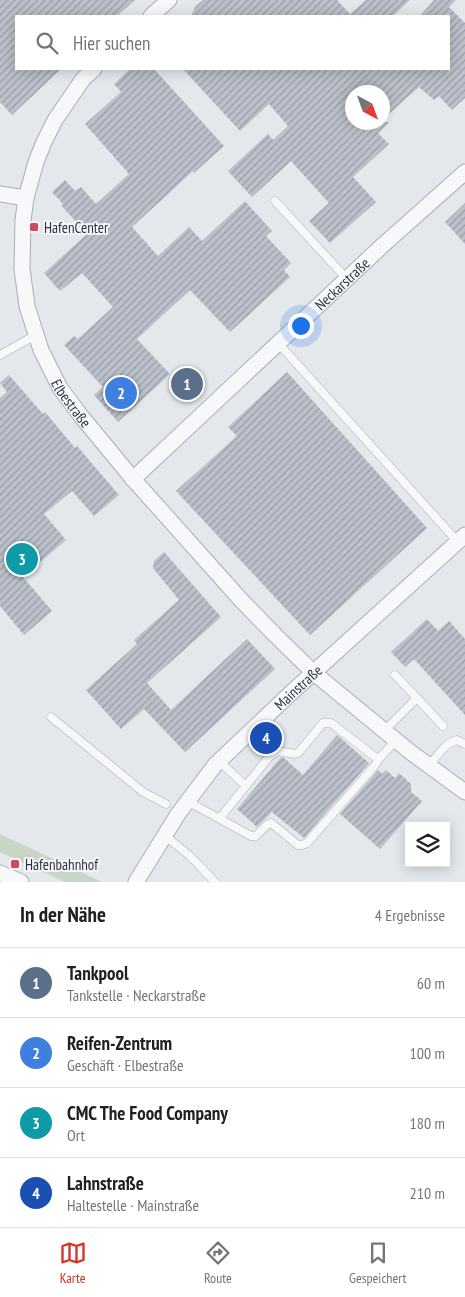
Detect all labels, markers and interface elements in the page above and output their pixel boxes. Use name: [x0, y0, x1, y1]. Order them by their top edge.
search box: [15, 15, 450, 70]
icon: search: [33, 29, 61, 57]
text: Hier suchen: [73, 31, 150, 55]
north arrow: [345, 85, 390, 130]
place label: HafenCenter: [44, 218, 109, 237]
marker: HafenCenter: [28, 221, 40, 233]
street label: Neckarstraße: [310, 253, 373, 314]
your location: [288, 313, 314, 339]
pin: 1: [171, 365, 203, 403]
pin: 2: [105, 374, 137, 412]
street label: Elbestraße: [47, 376, 96, 431]
pin: 3: [6, 540, 38, 578]
street label: Mainstraße: [270, 660, 326, 714]
pin: 4: [250, 719, 282, 757]
map controls: [405, 822, 450, 867]
button: layers: [405, 822, 450, 867]
place label: Hafenbahnhof: [25, 855, 99, 874]
marker: Hafenbahnhof: [9, 858, 21, 870]
text: In der Nähe: [20, 901, 106, 928]
text: 4 Ergebnisse: [375, 905, 445, 925]
text: Tankpool: [67, 961, 129, 985]
text: 1: [32, 973, 40, 993]
text: 60 m: [417, 973, 445, 993]
text: Tankstelle · Neckarstraße: [67, 985, 206, 1005]
text: Reifen-Zentrum: [67, 1031, 172, 1055]
text: 2: [32, 1043, 40, 1063]
text: 100 m: [410, 1043, 445, 1063]
text: Geschäft · Elbestraße: [67, 1055, 184, 1075]
text: CMC The Food Company: [67, 1101, 228, 1125]
text: 3: [32, 1113, 40, 1133]
text: 180 m: [410, 1113, 445, 1133]
text: Ort: [67, 1125, 85, 1145]
text: Lahnstraße: [67, 1171, 144, 1195]
text: 4: [32, 1183, 40, 1203]
text: 210 m: [410, 1183, 445, 1203]
text: Haltestelle · Mainstraße: [67, 1195, 199, 1215]
tab: Karte: [59, 1239, 87, 1287]
tab: Route: [204, 1239, 232, 1287]
tab: Gespeichert: [349, 1239, 406, 1287]

